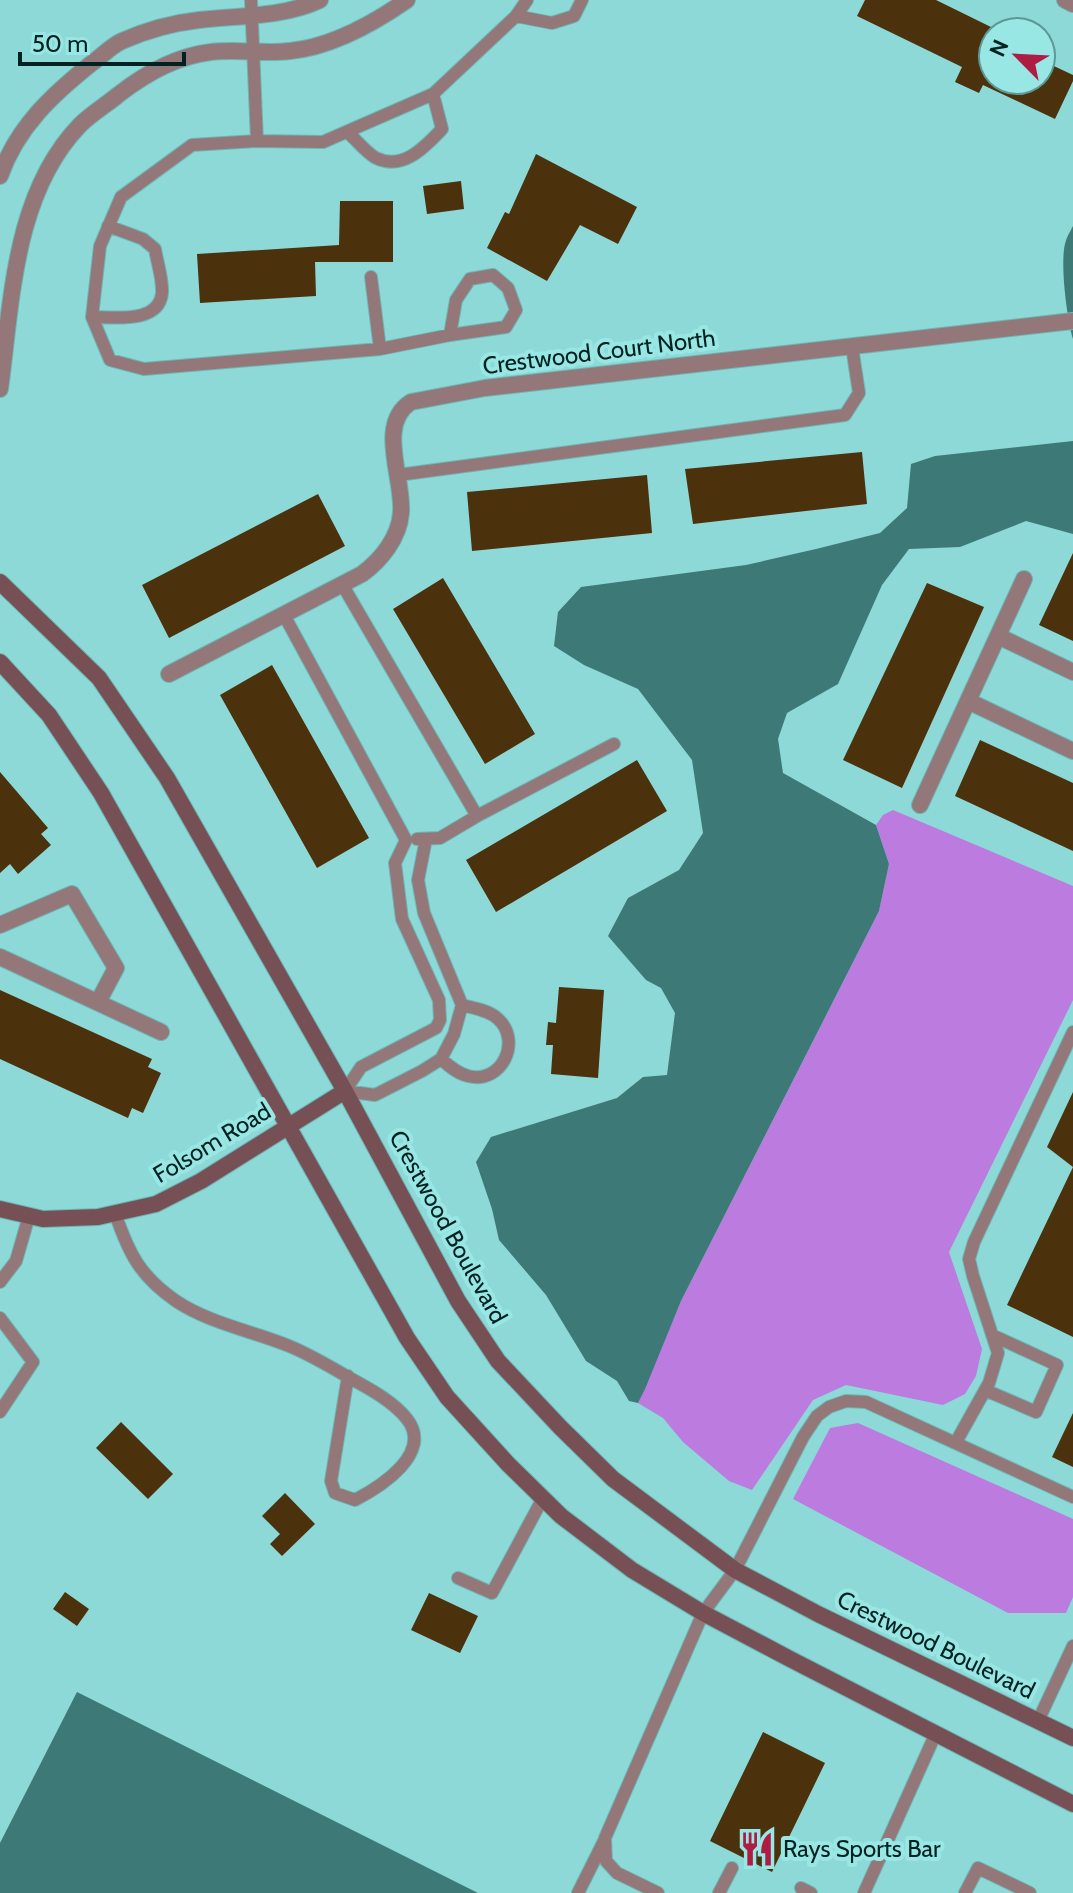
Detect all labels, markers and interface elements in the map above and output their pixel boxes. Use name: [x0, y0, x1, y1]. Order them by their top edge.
scale bar: [20, 16, 184, 66]
north arrow: [977, 16, 1057, 96]
text: 50 m: [32, 29, 88, 58]
text: N: [984, 35, 1015, 61]
street label: Crestwood Court North: [481, 323, 717, 380]
street label: Folsom Road: [148, 1096, 276, 1189]
street label: Crestwood Boulevard: [383, 1125, 514, 1328]
street label: Crestwood Boulevard: [833, 1584, 1040, 1705]
restaurant icon: Rays Sports Bar: [738, 1830, 776, 1868]
place label: Rays Sports Bar: [783, 1834, 941, 1863]

